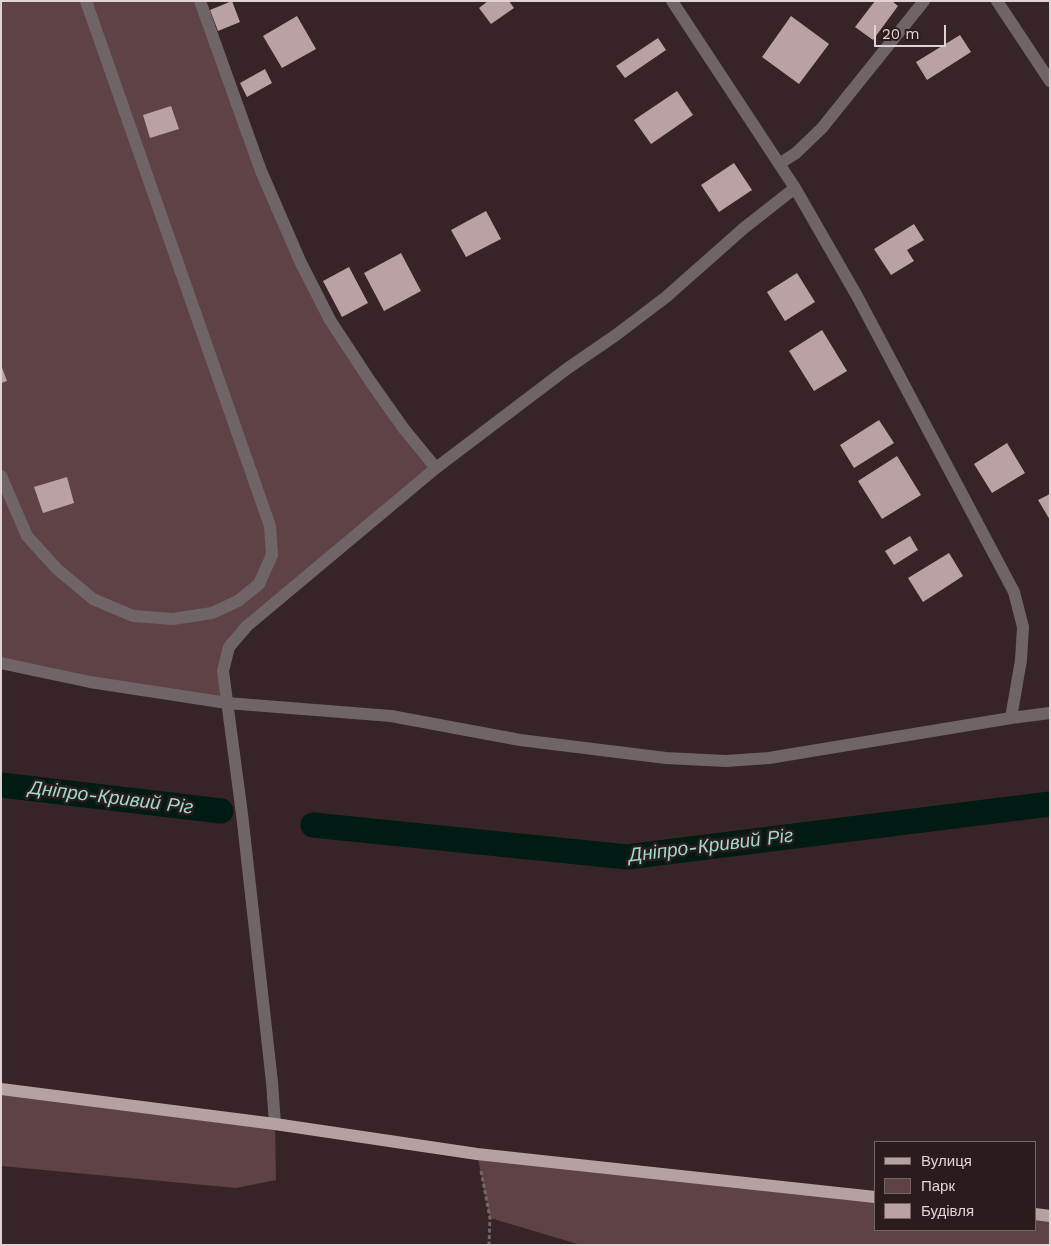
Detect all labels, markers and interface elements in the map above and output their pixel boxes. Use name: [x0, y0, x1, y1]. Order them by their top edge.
scale bar: [876, 15, 948, 47]
text: 20 m: [882, 25, 920, 43]
water label: Дніпро-Кривий Ріг: [28, 777, 194, 819]
water label: Дніпро-Кривий Ріг: [628, 825, 794, 867]
legend: [874, 1141, 1036, 1231]
text: Вулиця: [921, 1152, 972, 1170]
text: Парк: [921, 1177, 955, 1195]
text: Будівля: [921, 1202, 974, 1220]

